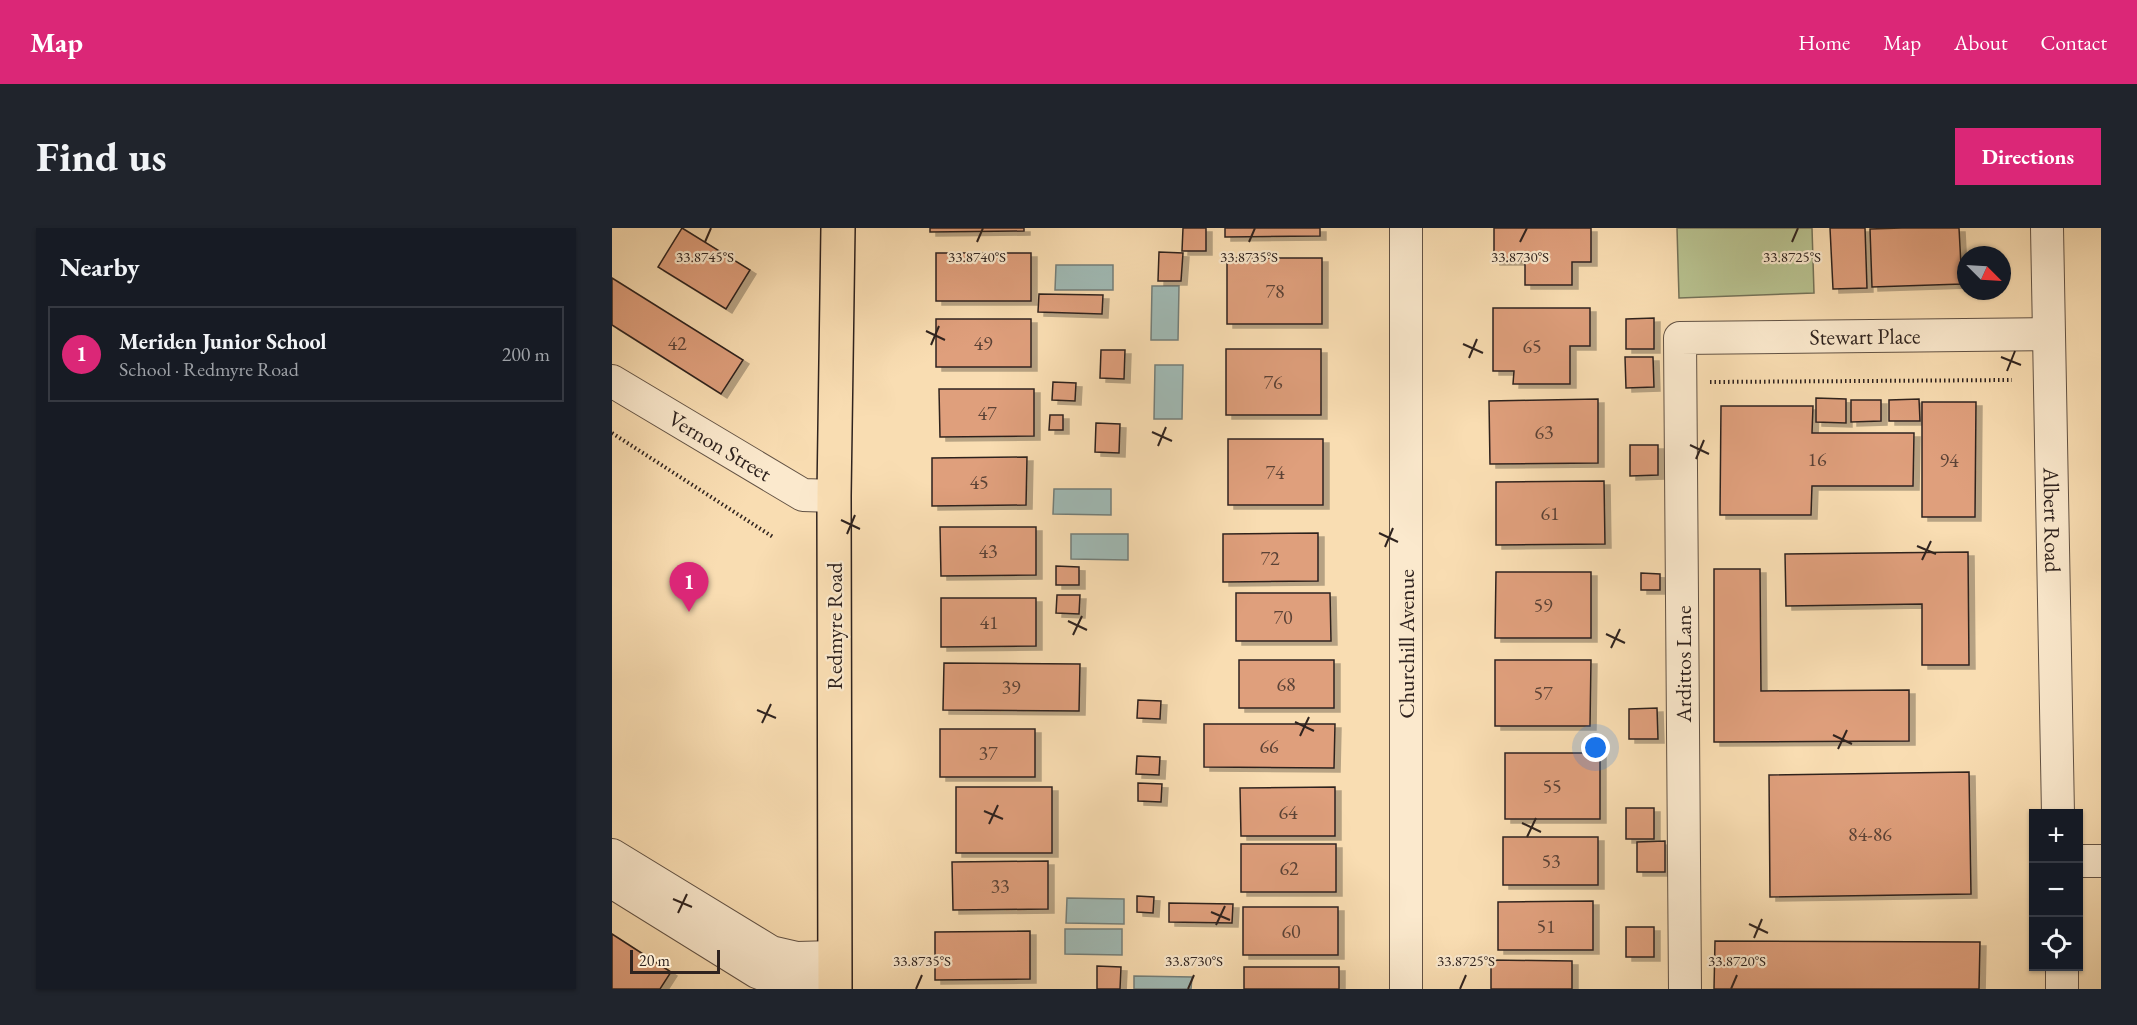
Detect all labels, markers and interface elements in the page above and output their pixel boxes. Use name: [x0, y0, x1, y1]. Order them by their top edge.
text: Map: [30, 24, 83, 60]
text: Home: [1798, 29, 1850, 56]
text: Map: [1883, 29, 1921, 56]
text: About: [1954, 29, 2007, 56]
text: Contact: [2040, 29, 2107, 56]
button: Directions: [1955, 128, 2101, 185]
text: Find us: [36, 129, 167, 184]
north arrow: [1957, 246, 2011, 300]
text: 33.8745°S: [676, 247, 734, 266]
text: 33.8740°S: [948, 247, 1006, 266]
text: 33.8735°S: [1220, 247, 1278, 266]
text: 33.8730°S: [1491, 247, 1549, 266]
text: 33.8725°S: [1763, 247, 1821, 266]
text: Nearby: [60, 250, 140, 284]
house number: 78: [1265, 278, 1285, 304]
street label: Stewart Place: [1809, 321, 1921, 352]
text: Meriden Junior School: [119, 327, 327, 356]
house number: 42: [667, 330, 687, 356]
house number: 49: [973, 330, 993, 356]
house number: 65: [1522, 333, 1542, 359]
text: 1: [76, 341, 87, 367]
text: 200 m: [502, 341, 550, 367]
text: School · Redmyre Road: [119, 356, 299, 382]
house number: 76: [1263, 369, 1283, 395]
house number: 47: [977, 400, 997, 426]
street label: Vernon Street: [663, 404, 777, 488]
house number: 63: [1534, 419, 1554, 445]
house number: 16: [1807, 446, 1827, 472]
house number: 94: [1939, 447, 1959, 473]
house number: 74: [1265, 459, 1285, 485]
street label: Albert Road: [2036, 466, 2067, 574]
house number: 45: [969, 469, 989, 495]
house number: 61: [1540, 500, 1560, 526]
house number: 43: [978, 538, 998, 564]
house number: 72: [1260, 545, 1280, 571]
street label: Redmyre Road: [820, 561, 849, 690]
pin: 1: [670, 562, 709, 612]
street label: Churchill Avenue: [1392, 569, 1421, 719]
house number: 59: [1533, 592, 1553, 618]
house number: 70: [1273, 604, 1293, 630]
street label: Ardittos Lane: [1669, 605, 1698, 724]
house number: 41: [979, 609, 999, 635]
house number: 68: [1276, 671, 1296, 697]
house number: 39: [1001, 674, 1021, 700]
house number: 57: [1533, 680, 1553, 706]
house number: 66: [1259, 733, 1279, 759]
your location: [1581, 733, 1610, 762]
house number: 37: [978, 740, 998, 766]
house number: 55: [1542, 773, 1562, 799]
house number: 64: [1278, 799, 1298, 825]
map controls: [2029, 809, 2083, 971]
button: +: [2029, 809, 2083, 863]
house number: 84-86: [1848, 821, 1892, 847]
house number: 53: [1541, 848, 1561, 874]
house number: 62: [1279, 855, 1299, 881]
button: −: [2029, 863, 2083, 917]
house number: 33: [990, 873, 1010, 899]
house number: 51: [1536, 913, 1556, 939]
button: locate: [2029, 917, 2083, 971]
house number: 60: [1281, 918, 1301, 944]
scale bar: [630, 947, 720, 974]
text: 20 m: [639, 950, 670, 971]
text: 33.8735°S: [893, 951, 951, 970]
text: 33.8730°S: [1165, 951, 1223, 970]
text: 33.8725°S: [1437, 951, 1495, 970]
text: 33.8720°S: [1708, 951, 1766, 970]

